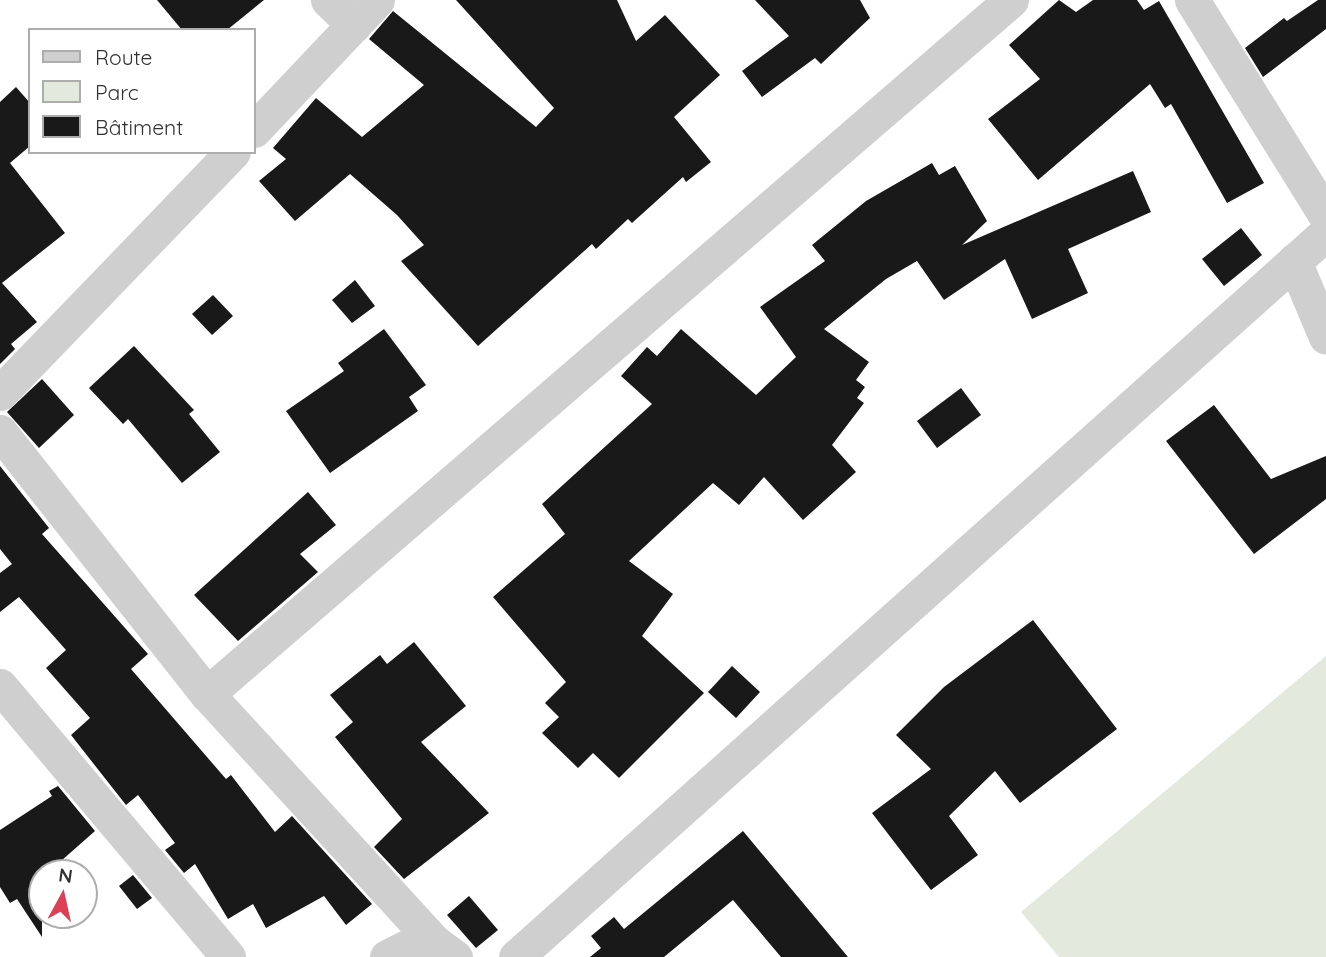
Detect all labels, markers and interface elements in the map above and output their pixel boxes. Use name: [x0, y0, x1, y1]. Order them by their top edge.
legend: [28, 28, 256, 154]
text: Route: [95, 44, 152, 70]
text: Parc: [95, 79, 139, 105]
text: Bâtiment: [95, 114, 183, 140]
north arrow: [28, 859, 98, 929]
text: N: [57, 862, 74, 888]

